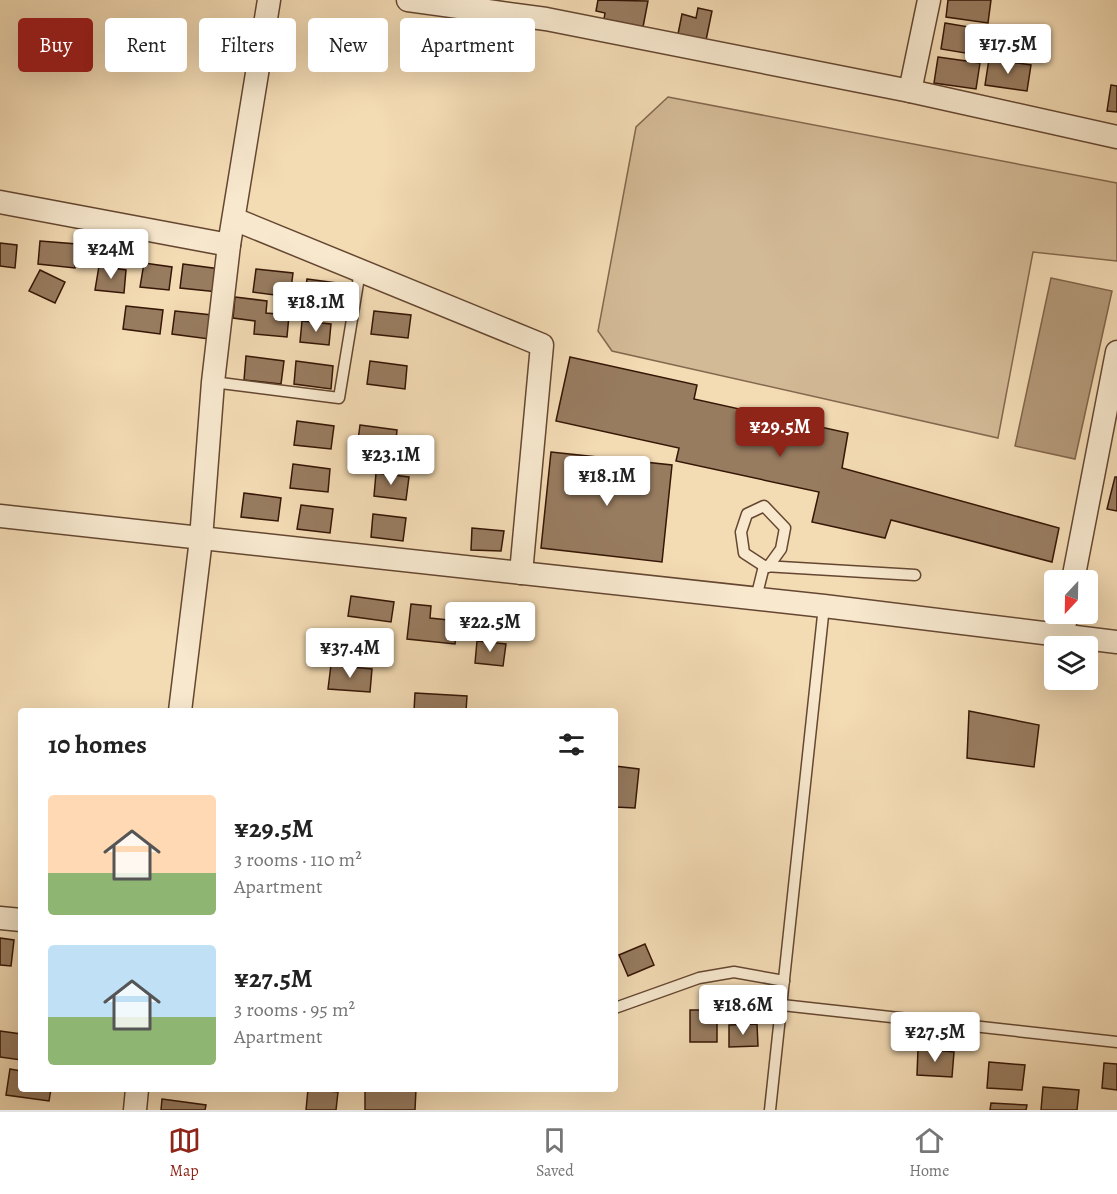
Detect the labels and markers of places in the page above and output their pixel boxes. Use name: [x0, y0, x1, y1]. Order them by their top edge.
pin: ¥17.5M: [959, 24, 1057, 75]
pin: ¥24M: [75, 229, 147, 280]
pin: ¥18.1M: [267, 282, 365, 333]
pin: ¥29.5M: [731, 407, 829, 458]
pin: ¥23.1M: [342, 435, 440, 486]
pin: ¥18.1M: [558, 456, 656, 507]
pin: ¥22.5M: [441, 602, 539, 653]
pin: ¥37.4M: [301, 628, 399, 679]
pin: ¥18.6M: [694, 985, 792, 1036]
pin: ¥27.5M: [886, 1012, 984, 1063]

